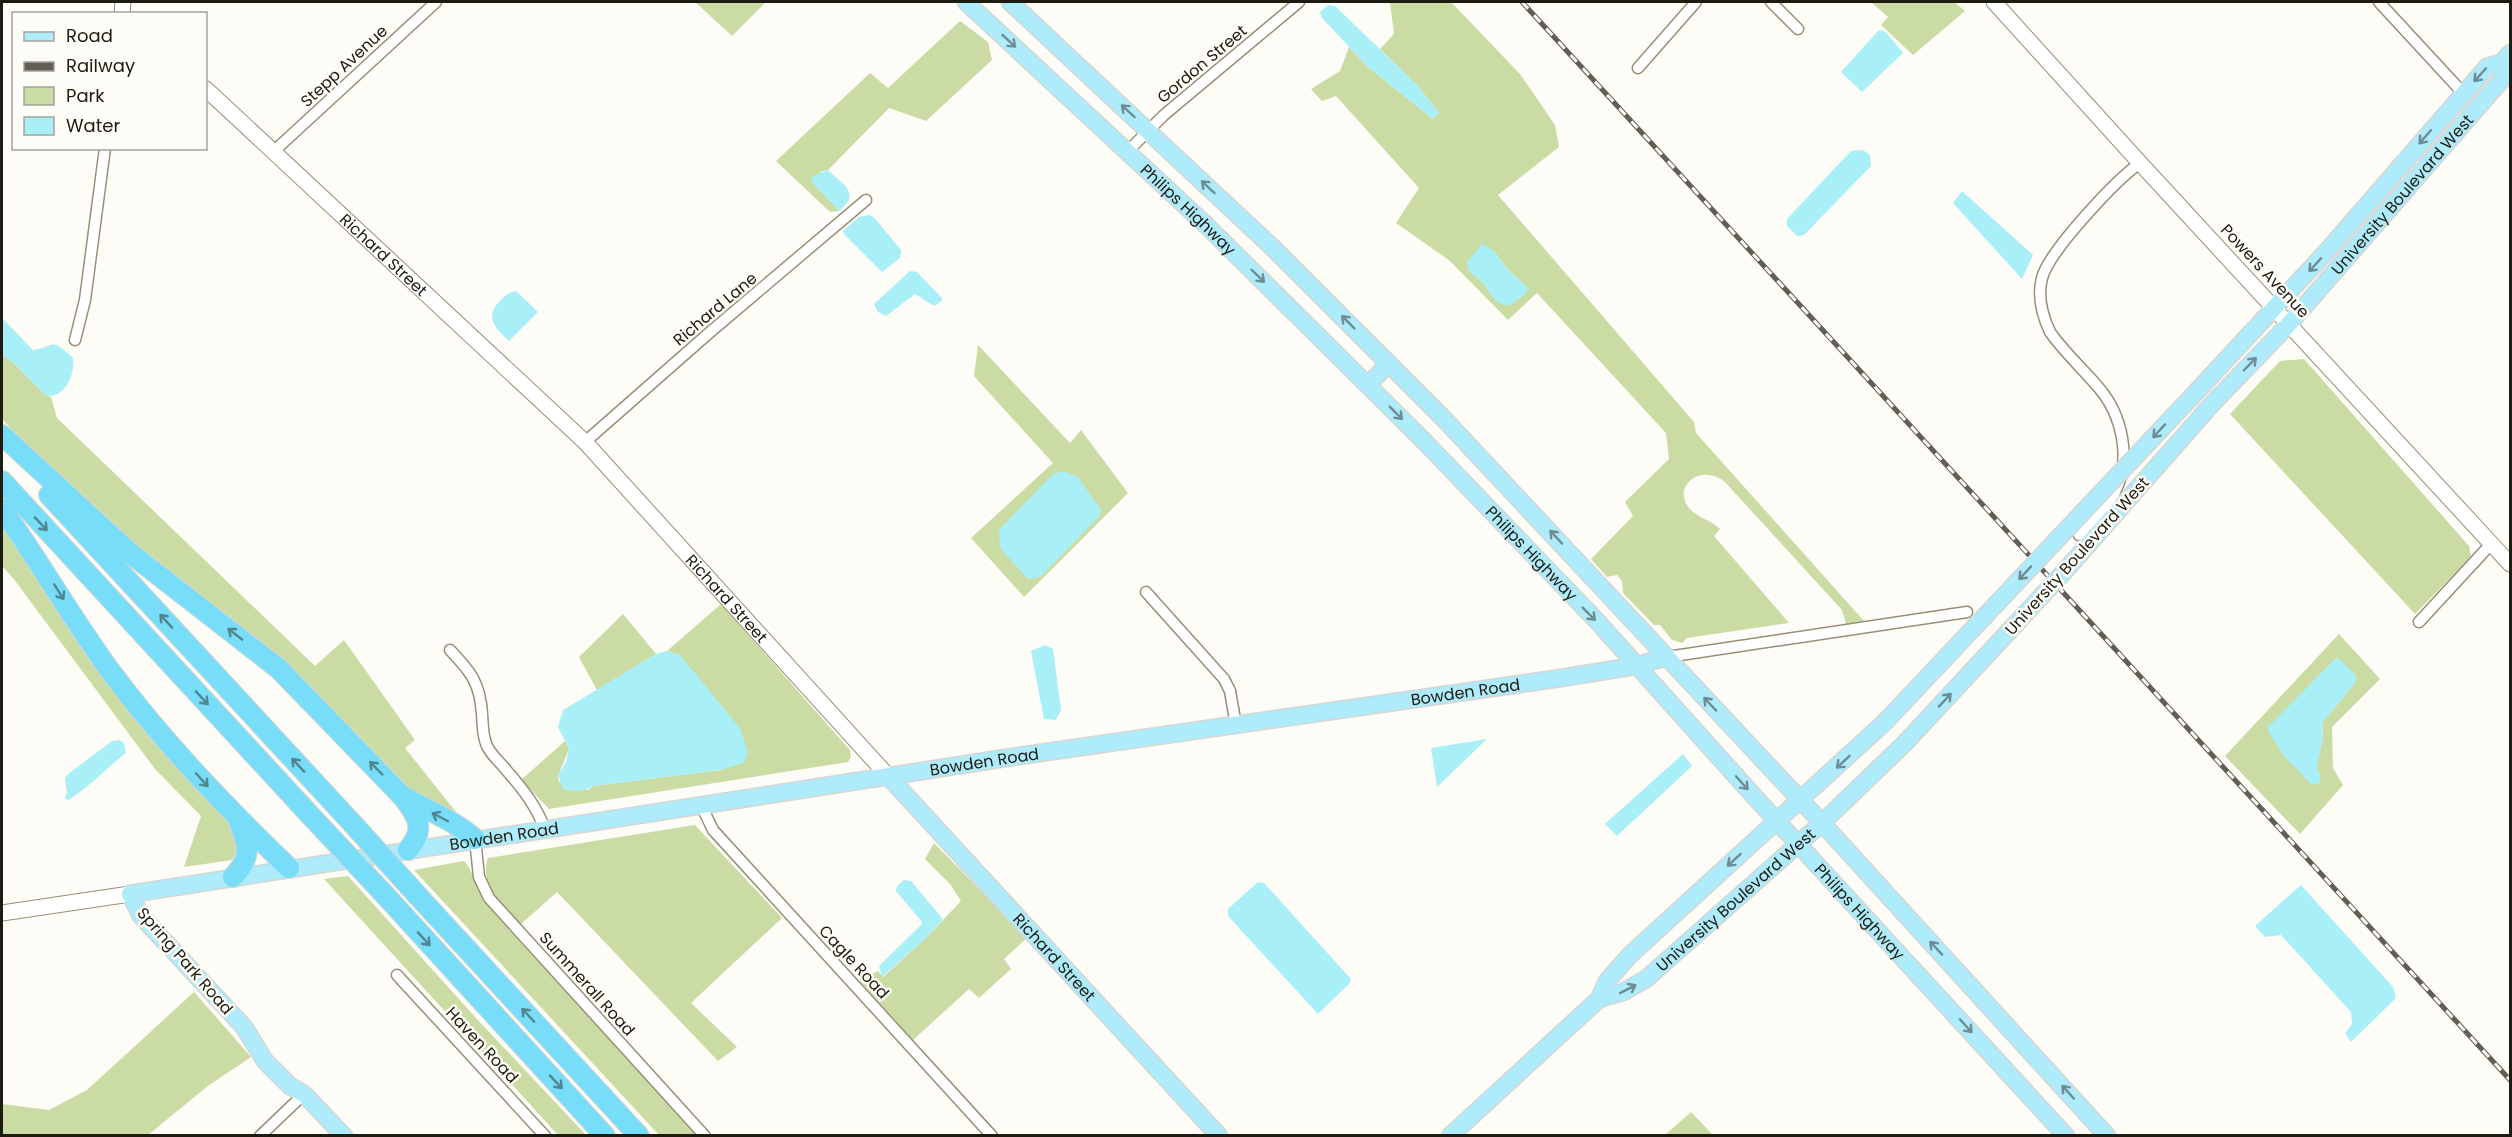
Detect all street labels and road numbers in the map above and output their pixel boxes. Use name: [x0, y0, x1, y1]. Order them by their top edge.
street label: Gordon Street: [1152, 19, 1252, 109]
street label: Stepp Avenue: [296, 20, 393, 112]
street label: University Boulevard West: [2326, 109, 2478, 280]
street label: Philips Highway: [1136, 158, 1241, 260]
street label: Richard Street: [335, 208, 433, 301]
street label: Powers Avenue: [2215, 219, 2315, 323]
street label: Richard Lane: [668, 267, 762, 351]
street label: University Boulevard West: [2000, 472, 2155, 640]
street label: Philips Highway: [1481, 501, 1583, 606]
street label: Richard Street: [681, 549, 773, 648]
street label: Bowden Road: [1409, 673, 1521, 711]
street label: Bowden Road: [928, 742, 1040, 781]
street label: Bowden Road: [448, 816, 560, 856]
street label: University Boulevard West: [1651, 823, 1820, 977]
street label: Philips Highway: [1810, 858, 1910, 965]
street label: Spring Park Road: [132, 902, 238, 1020]
street label: Richard Street: [1008, 908, 1101, 1006]
street label: Cagle Road: [814, 920, 894, 1004]
street label: Summerall Road: [534, 927, 640, 1041]
street label: Haven Road: [441, 1002, 523, 1088]

